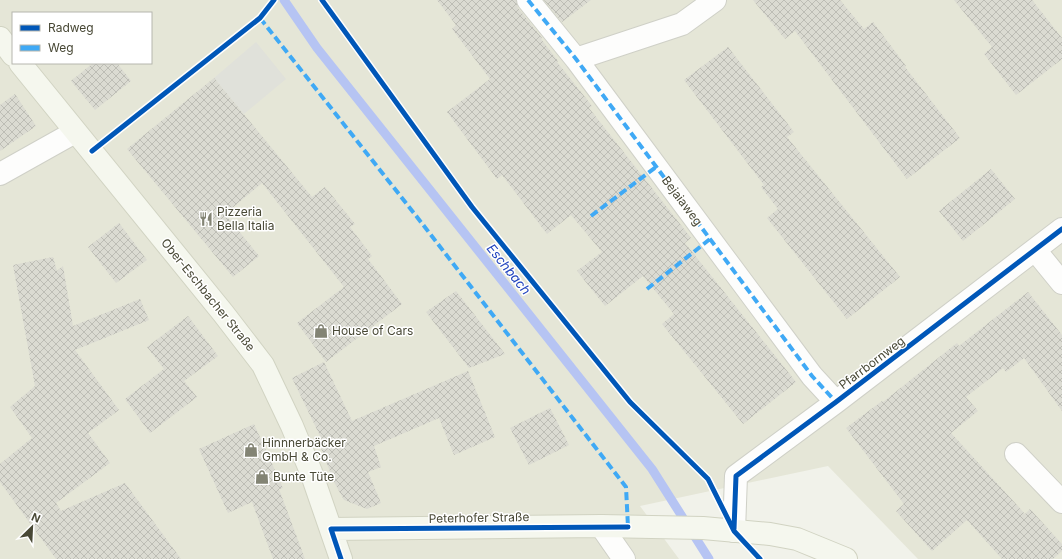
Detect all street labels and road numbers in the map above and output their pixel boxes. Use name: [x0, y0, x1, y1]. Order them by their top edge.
street label: Bejaiaweg: [659, 173, 706, 228]
street label: Ober-Eschbacher Straße: [158, 235, 259, 354]
street label: Pfarrbornweg: [836, 333, 908, 392]
street label: Peterhofer Straße: [429, 509, 529, 526]

